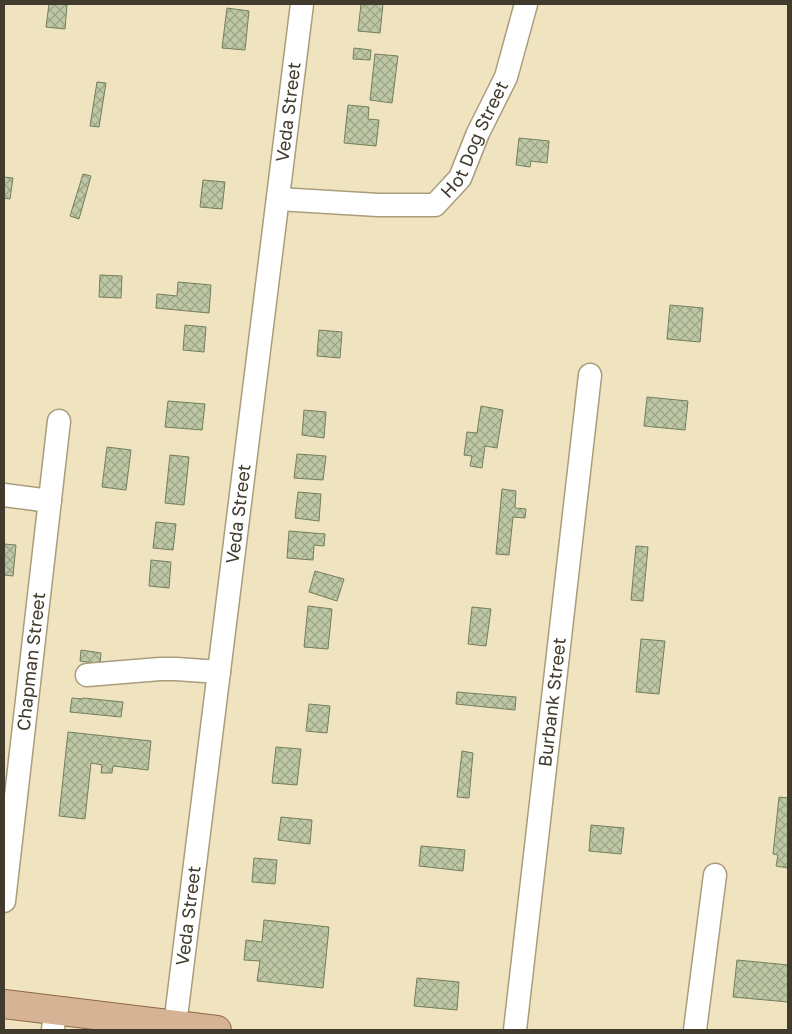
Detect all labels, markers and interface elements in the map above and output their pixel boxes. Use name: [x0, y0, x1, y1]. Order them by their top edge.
street label: Veda Street: [270, 61, 305, 163]
street label: Hot Dog Street: [435, 77, 512, 202]
street label: Veda Street: [220, 463, 255, 565]
street label: Chapman Street: [12, 591, 49, 732]
street label: Burbank Street: [533, 636, 570, 768]
street label: Veda Street: [170, 864, 205, 967]

